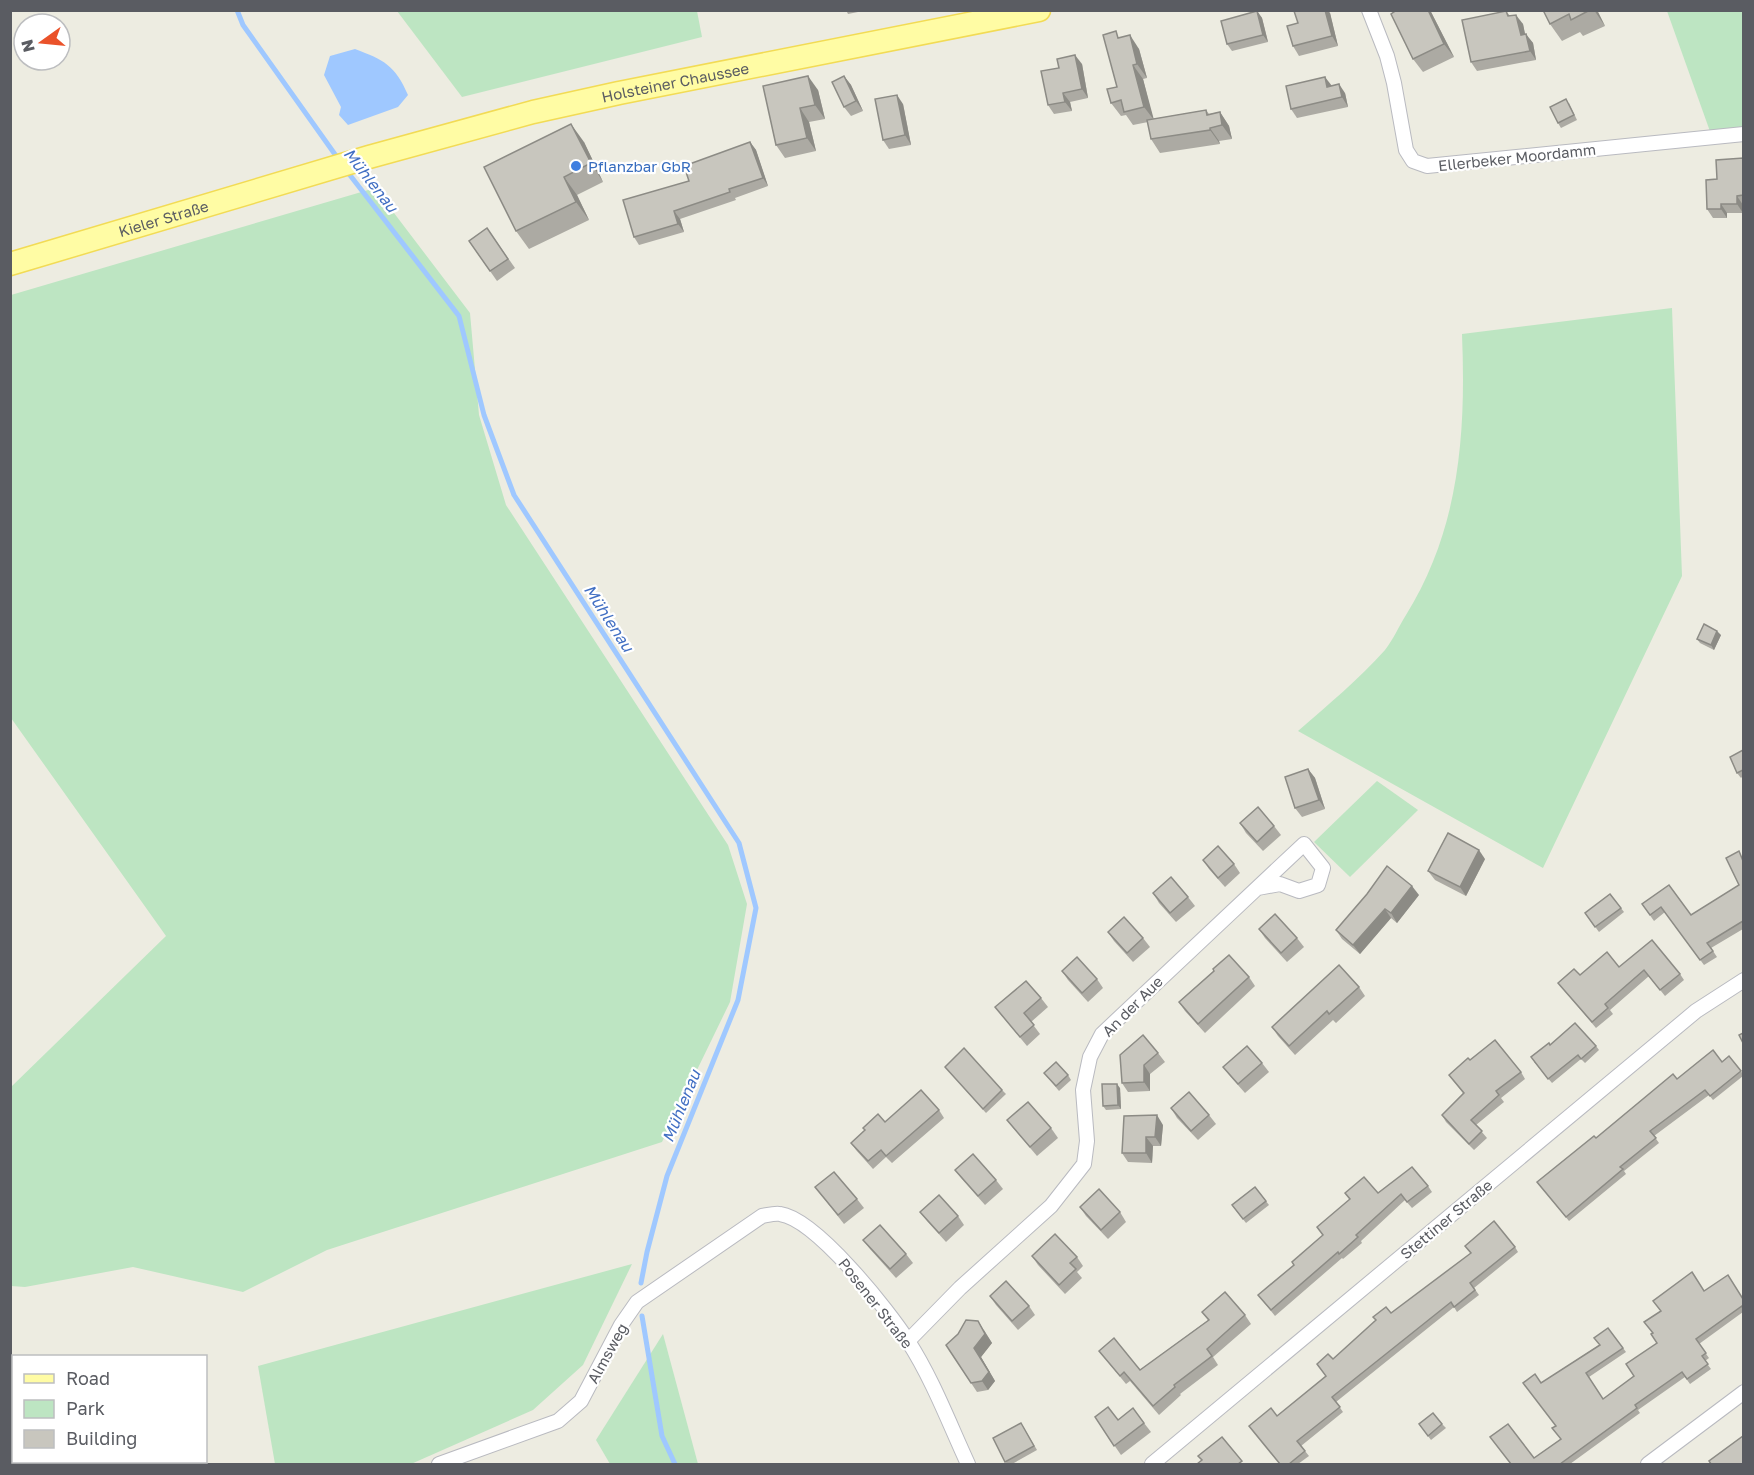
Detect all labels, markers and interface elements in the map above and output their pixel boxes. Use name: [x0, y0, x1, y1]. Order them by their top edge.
north arrow: [12, 12, 72, 72]
text: N: [16, 37, 39, 54]
street label: Holsteiner Chaussee: [600, 58, 751, 106]
street label: Ellerbeker Moordamm: [1437, 140, 1597, 174]
water label: Mühlenau: [340, 144, 403, 217]
place label: Pflanzbar GbR: [588, 157, 691, 175]
marker: Pflanzbar GbR: [569, 159, 583, 173]
street label: Kieler Straße: [116, 196, 211, 240]
water label: Mühlenau: [580, 581, 639, 656]
street label: An der Aue: [1098, 972, 1166, 1040]
water label: Mühlenau: [657, 1066, 705, 1145]
street label: Stettiner Straße: [1396, 1175, 1496, 1263]
street label: Posener Straße: [835, 1254, 917, 1352]
street label: Almsweg: [583, 1320, 631, 1386]
legend: [12, 1355, 207, 1463]
text: Road: [66, 1367, 110, 1389]
text: Park: [66, 1397, 105, 1419]
text: Building: [66, 1427, 137, 1449]

